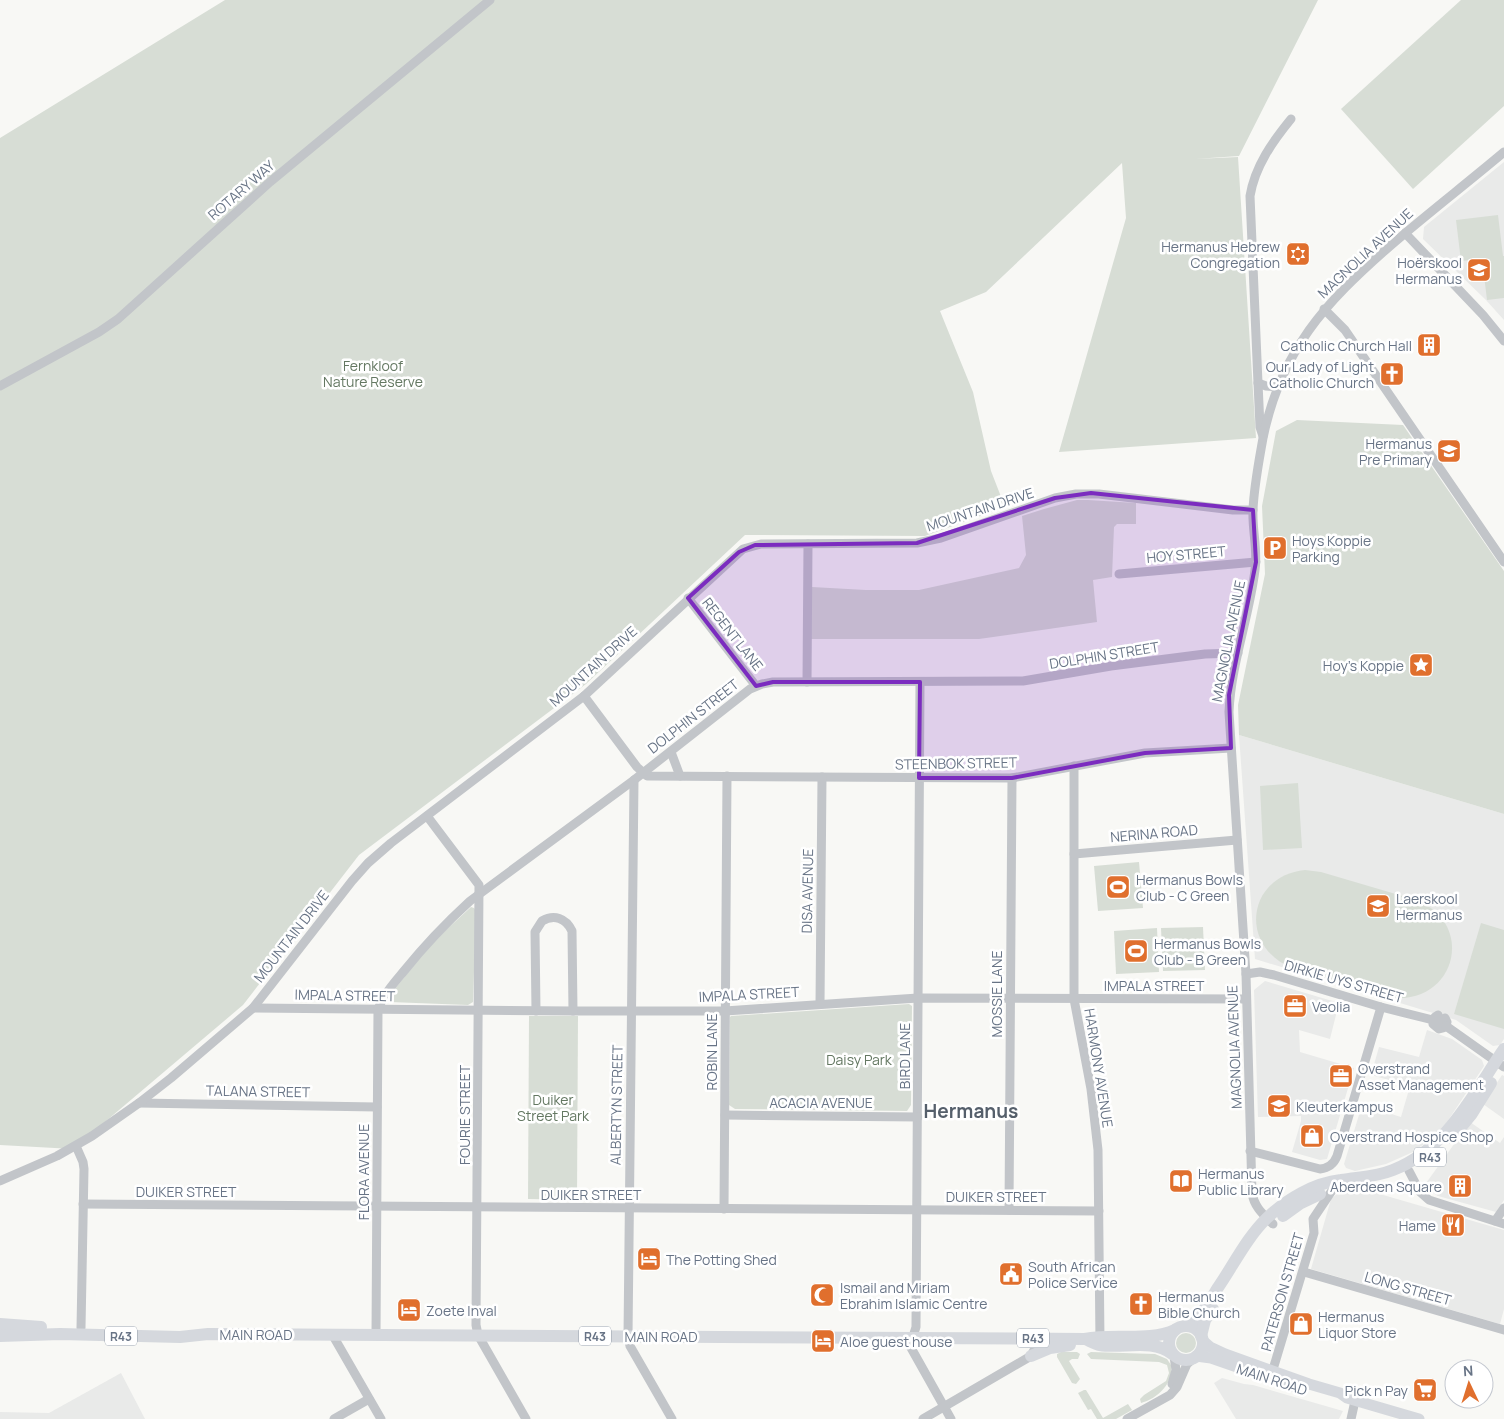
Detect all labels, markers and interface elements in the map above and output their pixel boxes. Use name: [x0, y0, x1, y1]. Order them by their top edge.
street label: ROTARY WAY: [204, 156, 278, 224]
street label: MAGNOLIA AVENUE: [1313, 204, 1417, 302]
place label: Hermanus Hebrew Congregation: [1161, 237, 1280, 272]
synagogue icon: Hermanus Hebrew Congregation: [1285, 241, 1311, 267]
place label: Hoërskool Hermanus: [1396, 253, 1462, 288]
school or university icon: Hoërskool Hermanus: [1466, 257, 1492, 283]
building icon: Catholic Church Hall: [1416, 332, 1442, 358]
place label: Catholic Church Hall: [1281, 336, 1412, 355]
park label: Fernkloof Nature Reserve: [323, 356, 423, 391]
place label: Our Lady of Light Catholic Church: [1266, 357, 1374, 392]
church icon: Our Lady of Light Catholic Church: [1379, 361, 1405, 387]
place label: Hermanus Pre Primary: [1359, 434, 1433, 469]
school or university icon: Hermanus Pre Primary: [1436, 438, 1462, 464]
street label: MOUNTAIN DRIVE: [924, 483, 1036, 535]
place label: Hoys Koppie Parking: [1292, 531, 1371, 566]
parking icon: Hoys Koppie Parking: [1262, 535, 1288, 561]
street label: HOY STREET: [1146, 541, 1227, 567]
street label: MAGNOLIA AVENUE: [1207, 578, 1249, 704]
street label: REGENT LANE: [698, 593, 768, 675]
street label: MOUNTAIN DRIVE: [545, 622, 641, 710]
street label: DOLPHIN STREET: [1048, 637, 1161, 673]
place icon: Hoy's Koppie: [1408, 652, 1434, 678]
place label: Hoy's Koppie: [1323, 656, 1404, 675]
street label: DOLPHIN STREET: [644, 674, 743, 758]
street label: STEENBOK STREET: [895, 752, 1018, 774]
street label: NERINA ROAD: [1109, 820, 1199, 846]
street label: DISA AVENUE: [797, 848, 817, 934]
place label: Hermanus Bowls Club - C Green: [1136, 870, 1243, 905]
sports icon: Hermanus Bowls Club - C Green: [1105, 874, 1131, 900]
street label: MOUNTAIN DRIVE: [249, 886, 333, 986]
place label: Laerskool Hermanus: [1396, 889, 1462, 924]
school or university icon: Laerskool Hermanus: [1365, 893, 1391, 919]
place label: Hermanus Bowls Club - B Green: [1154, 934, 1261, 969]
sports icon: Hermanus Bowls Club - B Green: [1123, 938, 1149, 964]
street label: MOSSIE LANE: [987, 950, 1006, 1038]
street label: DIRKIE UYS STREET: [1282, 955, 1406, 1007]
street label: IMPALA STREET: [1104, 976, 1205, 995]
street label: IMPALA STREET: [698, 982, 800, 1006]
street label: IMPALA STREET: [295, 985, 396, 1005]
street label: MAGNOLIA AVENUE: [1222, 985, 1246, 1109]
office icon: Veolia: [1282, 993, 1308, 1019]
place label: Veolia: [1312, 997, 1350, 1016]
street label: HARMONY AVENUE: [1080, 1007, 1118, 1129]
street label: ROBIN LANE: [702, 1014, 721, 1090]
street label: BIRD LANE: [895, 1023, 914, 1089]
street label: ALBERTYN STREET: [605, 1044, 627, 1165]
park label: Daisy Park: [826, 1050, 893, 1069]
place label: Overstrand Asset Management: [1358, 1059, 1484, 1094]
office icon: Overstrand Asset Management: [1328, 1063, 1354, 1089]
street label: FOURIE STREET: [455, 1064, 474, 1165]
street label: TALANA STREET: [206, 1081, 311, 1101]
park label: Duiker Street Park: [517, 1090, 590, 1125]
street label: ACACIA AVENUE: [769, 1093, 873, 1112]
school or university icon: Kleuterkampus: [1266, 1093, 1292, 1119]
place label: Kleuterkampus: [1296, 1097, 1393, 1116]
district label: Hermanus: [924, 1098, 1018, 1124]
shop icon: Overstrand Hospice Shop: [1299, 1123, 1325, 1149]
street label: FLORA AVENUE: [354, 1124, 373, 1220]
place label: Overstrand Hospice Shop: [1330, 1127, 1494, 1146]
road number: R43: [1414, 1148, 1446, 1166]
place label: Hermanus Public Library: [1198, 1164, 1284, 1199]
library icon: Hermanus Public Library: [1168, 1168, 1194, 1194]
building icon: Aberdeen Square: [1447, 1173, 1473, 1199]
place label: Aberdeen Square: [1330, 1177, 1442, 1196]
street label: DUIKER STREET: [136, 1182, 237, 1201]
street label: DUIKER STREET: [541, 1185, 642, 1204]
street label: DUIKER STREET: [946, 1187, 1047, 1206]
restaurant icon: Hame: [1440, 1212, 1466, 1238]
place label: Hame: [1399, 1216, 1436, 1235]
street label: PATERSON STREET: [1256, 1230, 1308, 1353]
hotel icon: The Potting Shed: [636, 1246, 662, 1272]
place label: The Potting Shed: [666, 1250, 777, 1269]
place label: South African Police Service: [1028, 1257, 1118, 1292]
public building icon: South African Police Service: [998, 1261, 1024, 1287]
street label: LONG STREET: [1362, 1267, 1454, 1310]
place label: Ismail and Miriam Ebrahim Islamic Centre: [840, 1278, 987, 1313]
mosque icon: Ismail and Miriam Ebrahim Islamic Centre: [809, 1282, 835, 1308]
place label: Hermanus Bible Church: [1158, 1287, 1240, 1322]
church icon: Hermanus Bible Church: [1128, 1291, 1154, 1317]
hotel icon: Zoete Inval: [396, 1297, 422, 1323]
place label: Zoete Inval: [426, 1301, 497, 1320]
place label: Hermanus Liquor Store: [1318, 1307, 1396, 1342]
shop icon: Hermanus Liquor Store: [1288, 1311, 1314, 1337]
street label: MAIN ROAD: [219, 1325, 293, 1344]
road number: R43: [105, 1326, 137, 1345]
road number: R43: [579, 1326, 611, 1345]
street label: MAIN ROAD: [624, 1327, 698, 1346]
hotel icon: Aloe guest house: [810, 1328, 836, 1354]
road number: R43: [1017, 1329, 1049, 1348]
place label: Aloe guest house: [840, 1332, 952, 1351]
street label: MAIN ROAD: [1234, 1359, 1310, 1399]
north arrow: [1444, 1359, 1494, 1409]
text: N: [1462, 1361, 1474, 1380]
supermarket icon: Pick n Pay: [1412, 1377, 1438, 1403]
place label: Pick n Pay: [1345, 1381, 1409, 1400]

